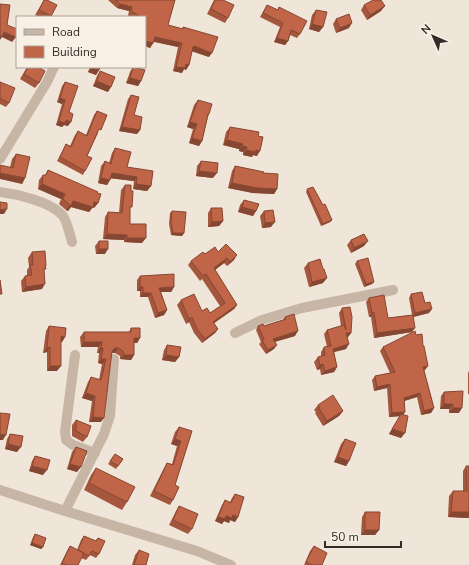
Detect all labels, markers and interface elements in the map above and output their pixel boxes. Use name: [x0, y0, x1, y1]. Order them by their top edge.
legend: [16, 16, 146, 68]
north arrow: [413, 16, 453, 56]
text: N: [418, 21, 434, 37]
text: Road: [52, 24, 80, 40]
text: Building: [52, 44, 97, 60]
scale bar: [325, 523, 401, 549]
text: 50 m: [331, 529, 359, 545]

